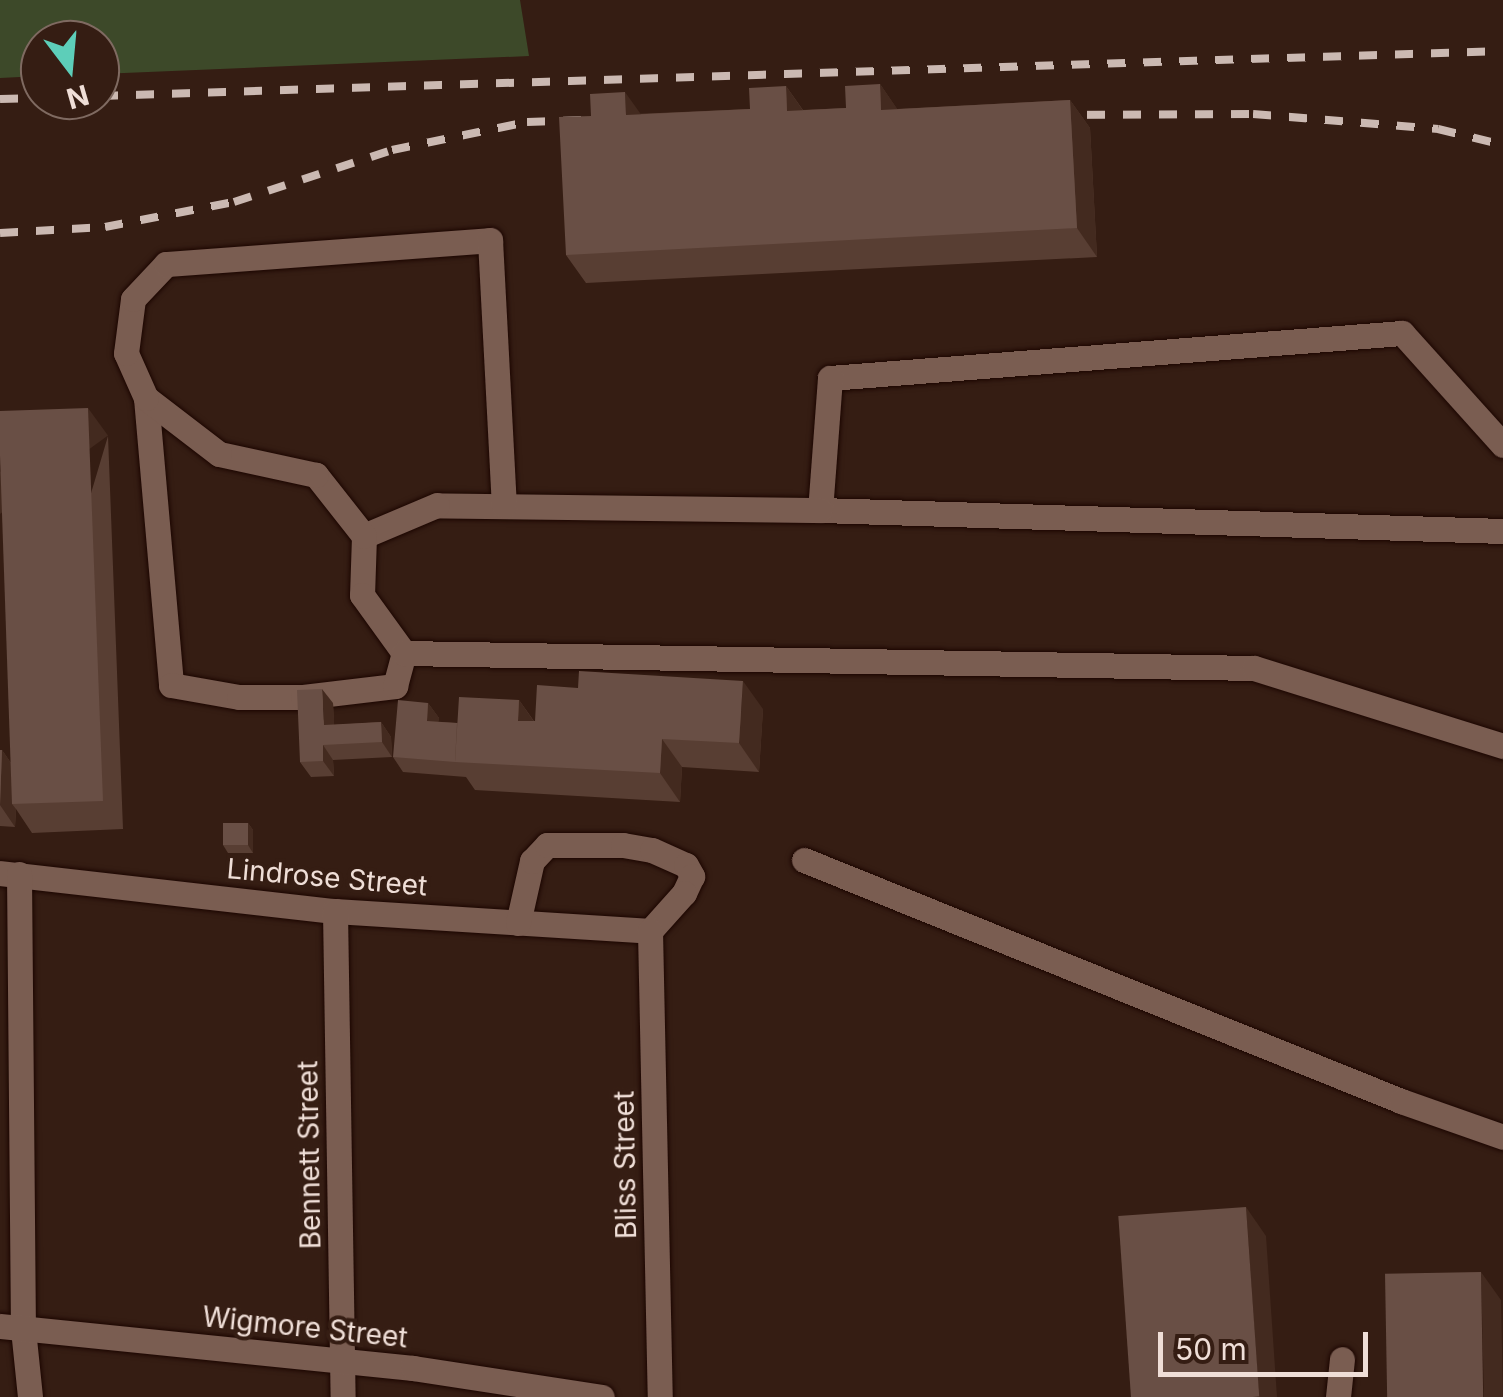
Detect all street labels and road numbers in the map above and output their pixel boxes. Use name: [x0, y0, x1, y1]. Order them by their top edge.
street label: Lindrose Street: [225, 851, 429, 903]
street label: Bennett Street: [291, 1060, 327, 1250]
street label: Bliss Street: [607, 1091, 643, 1239]
street label: Wigmore Street: [201, 1300, 409, 1354]

